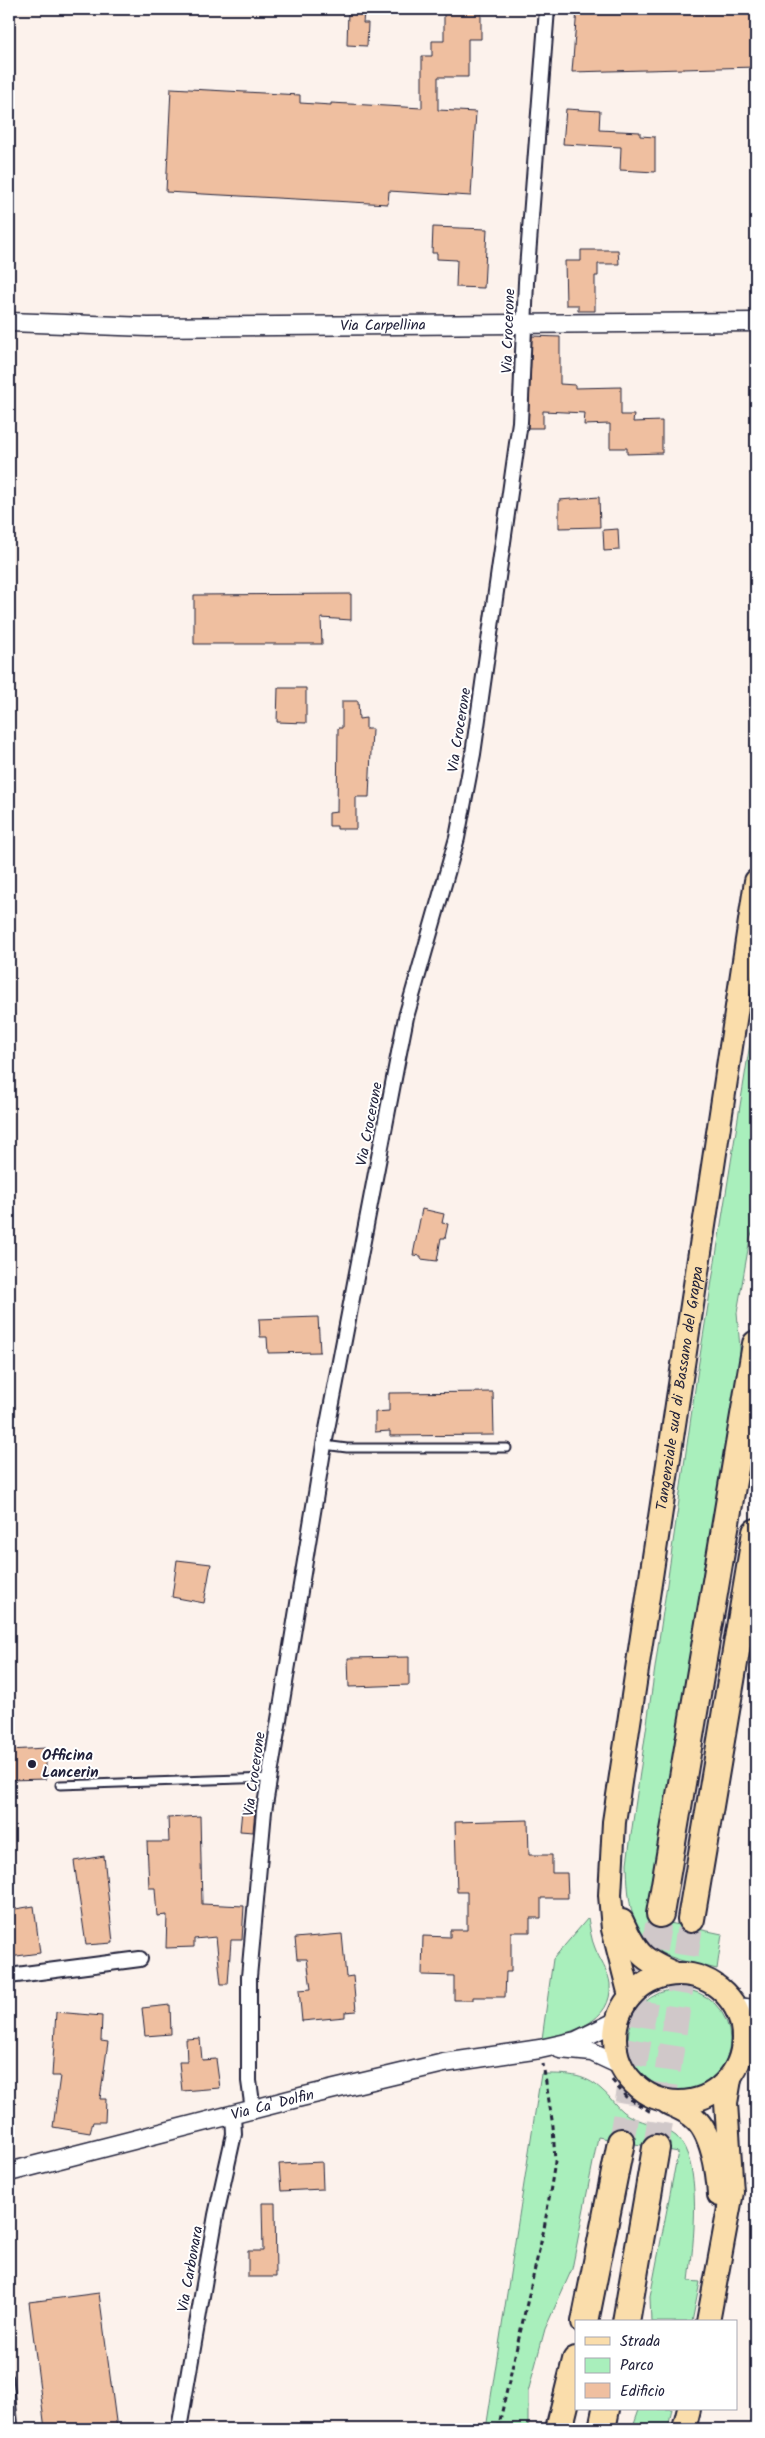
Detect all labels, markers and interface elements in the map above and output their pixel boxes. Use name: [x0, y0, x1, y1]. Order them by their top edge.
street label: Via Crocerone: [496, 288, 522, 374]
street label: Via Carpellina: [340, 314, 426, 338]
street label: Via Crocerone: [441, 686, 479, 774]
street label: Via Crocerone: [350, 1080, 390, 1168]
street label: Tangenziale sud di Bassano del Grappa: [650, 1265, 711, 1512]
street label: Via Crocerone: [237, 1730, 273, 1818]
place label: Officina Lancerin: [42, 1744, 98, 1785]
marker: Officina Lancerin: [26, 1758, 38, 1770]
street label: Via Ca' Dolfin: [229, 2083, 317, 2127]
street label: Via Carbonara: [172, 2224, 210, 2314]
legend: [575, 2320, 738, 2410]
text: Strada: [620, 2330, 660, 2354]
text: Parco: [620, 2354, 654, 2378]
text: Edificio: [620, 2380, 665, 2404]

